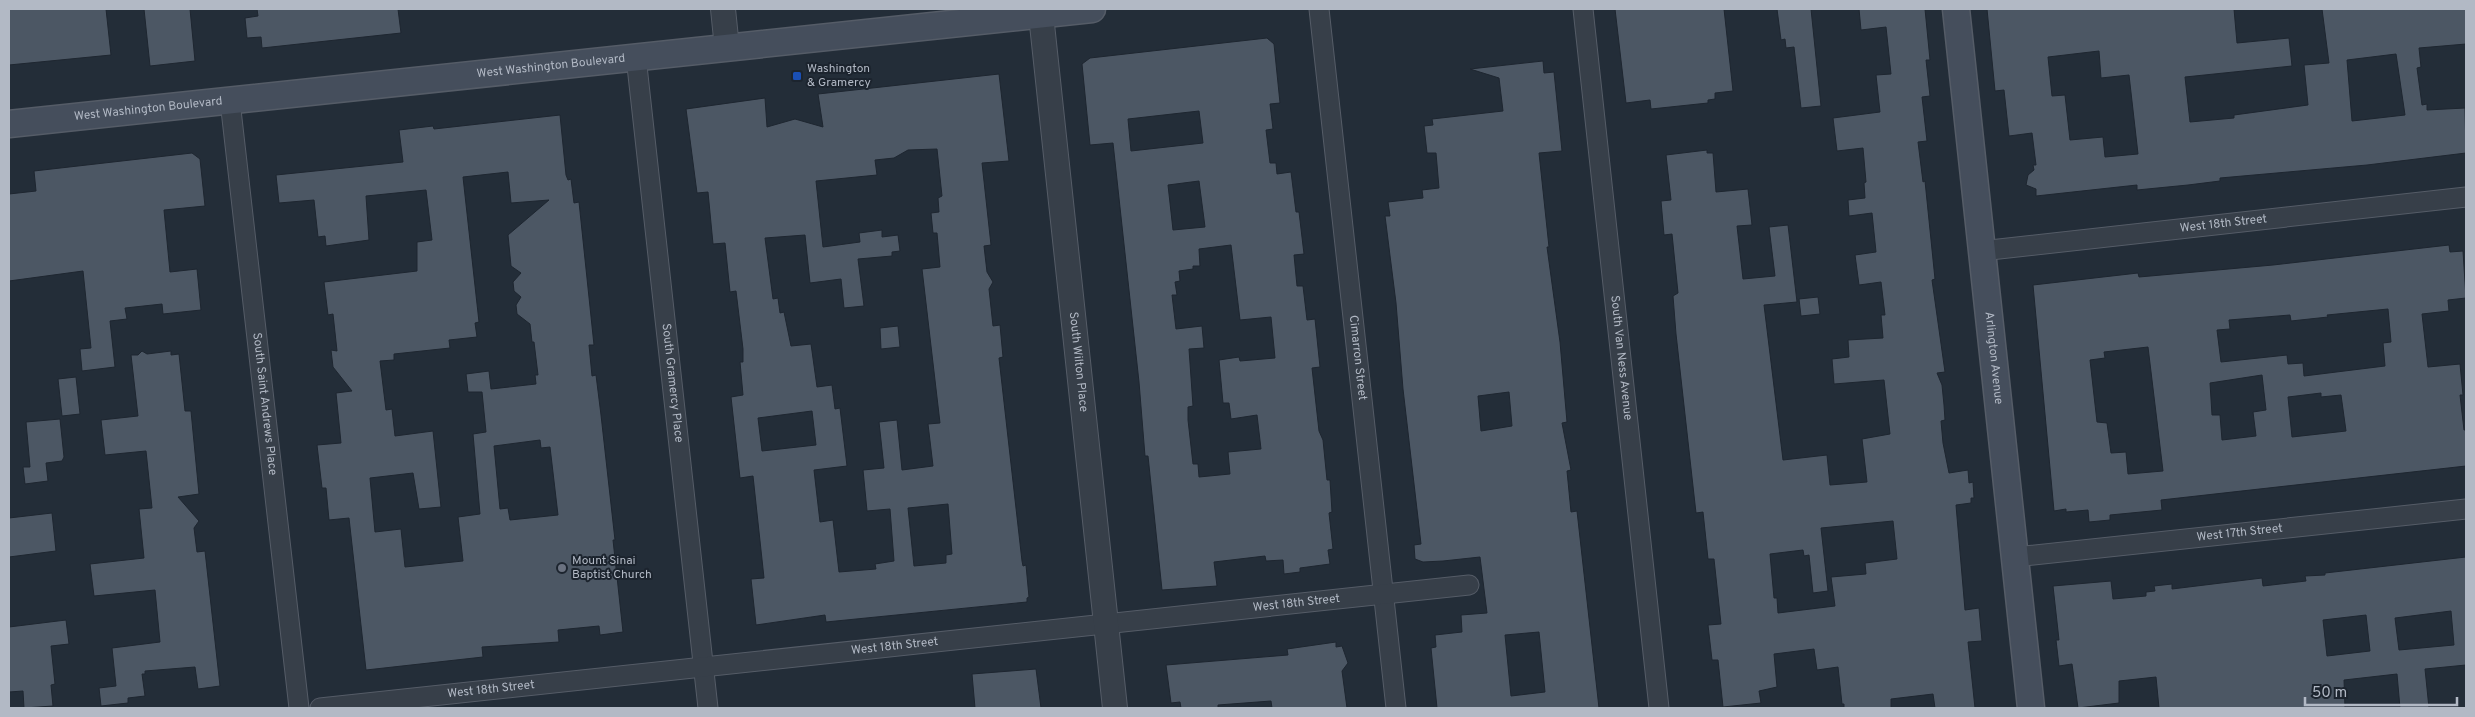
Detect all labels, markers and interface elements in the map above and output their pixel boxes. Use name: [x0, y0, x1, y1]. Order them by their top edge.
street label: West Washington Boulevard: [476, 51, 626, 82]
place label: Washington & Gramercy: [807, 61, 871, 91]
marker: Washington & Gramercy: [791, 70, 803, 82]
street label: West Washington Boulevard: [73, 93, 223, 125]
street label: West 18th Street: [2179, 211, 2268, 237]
street label: South Van Ness Avenue: [1606, 295, 1636, 421]
street label: South Wilton Place: [1065, 311, 1091, 413]
street label: Arlington Avenue: [1981, 311, 2006, 405]
street label: Cimarron Street: [1345, 314, 1370, 401]
street label: South Gramercy Place: [658, 323, 687, 443]
street label: South Saint Andrews Place: [248, 332, 281, 476]
street label: West 17th Street: [2196, 521, 2284, 546]
place label: Mount Sinai Baptist Church: [572, 553, 652, 583]
marker: Mount Sinai Baptist Church: [556, 562, 568, 574]
street label: West 18th Street: [1252, 591, 1341, 616]
street label: West 18th Street: [850, 634, 939, 659]
scale bar: [2305, 674, 2458, 706]
street label: West 18th Street: [447, 677, 535, 702]
text: 50 m: [2312, 684, 2347, 703]

